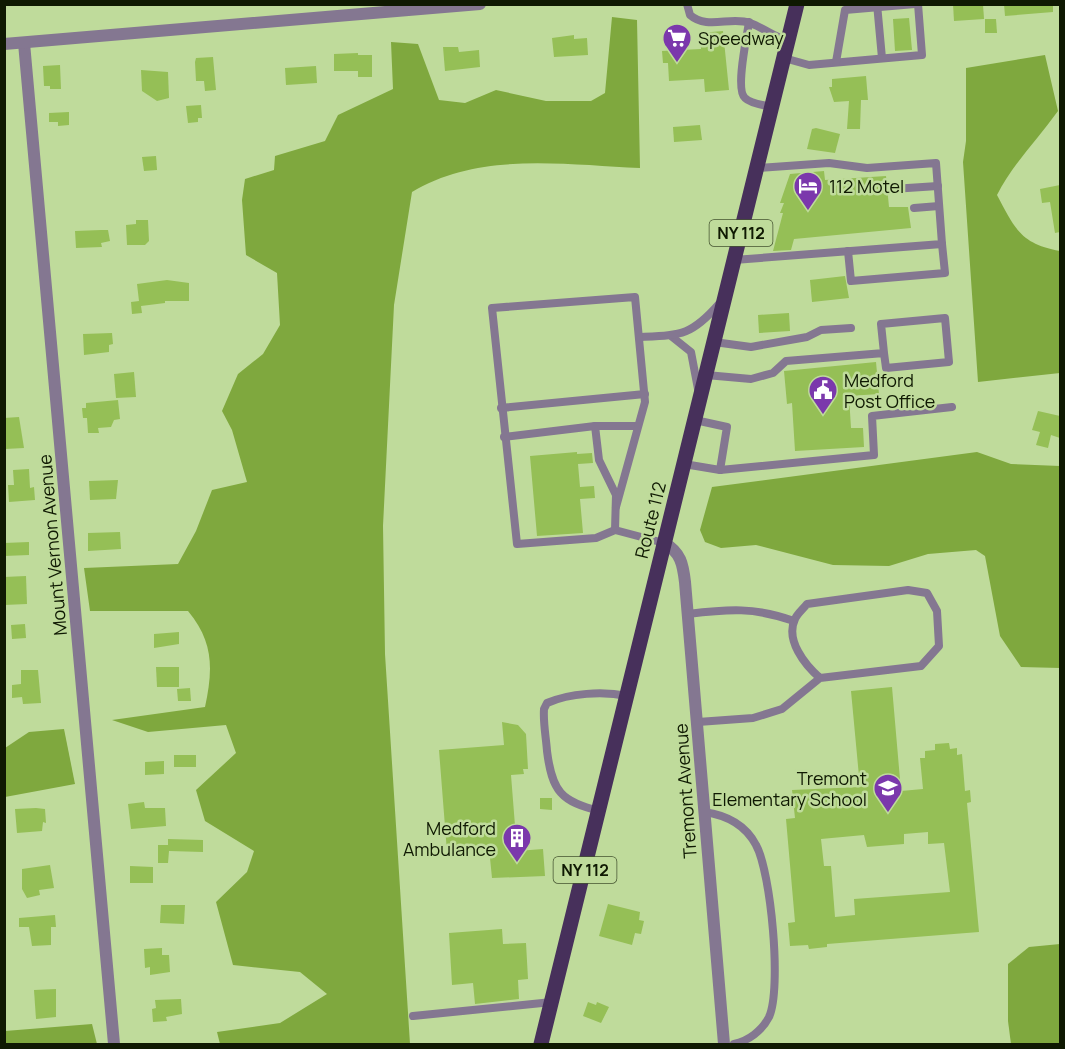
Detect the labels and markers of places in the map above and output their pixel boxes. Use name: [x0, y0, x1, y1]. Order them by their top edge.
supermarket icon: Speedway: [661, 22, 693, 64]
place label: Speedway: [698, 26, 784, 50]
hotel icon: 112 Motel: [792, 170, 824, 212]
place label: 112 Motel: [829, 174, 904, 198]
place label: Medford Post Office: [844, 368, 935, 413]
public building icon: Medford Post Office: [807, 374, 839, 416]
place label: Tremont Elementary School: [712, 766, 867, 811]
school or university icon: Tremont Elementary School: [872, 772, 904, 814]
place label: Medford Ambulance: [403, 816, 496, 861]
building icon: Medford Ambulance: [501, 822, 533, 864]

